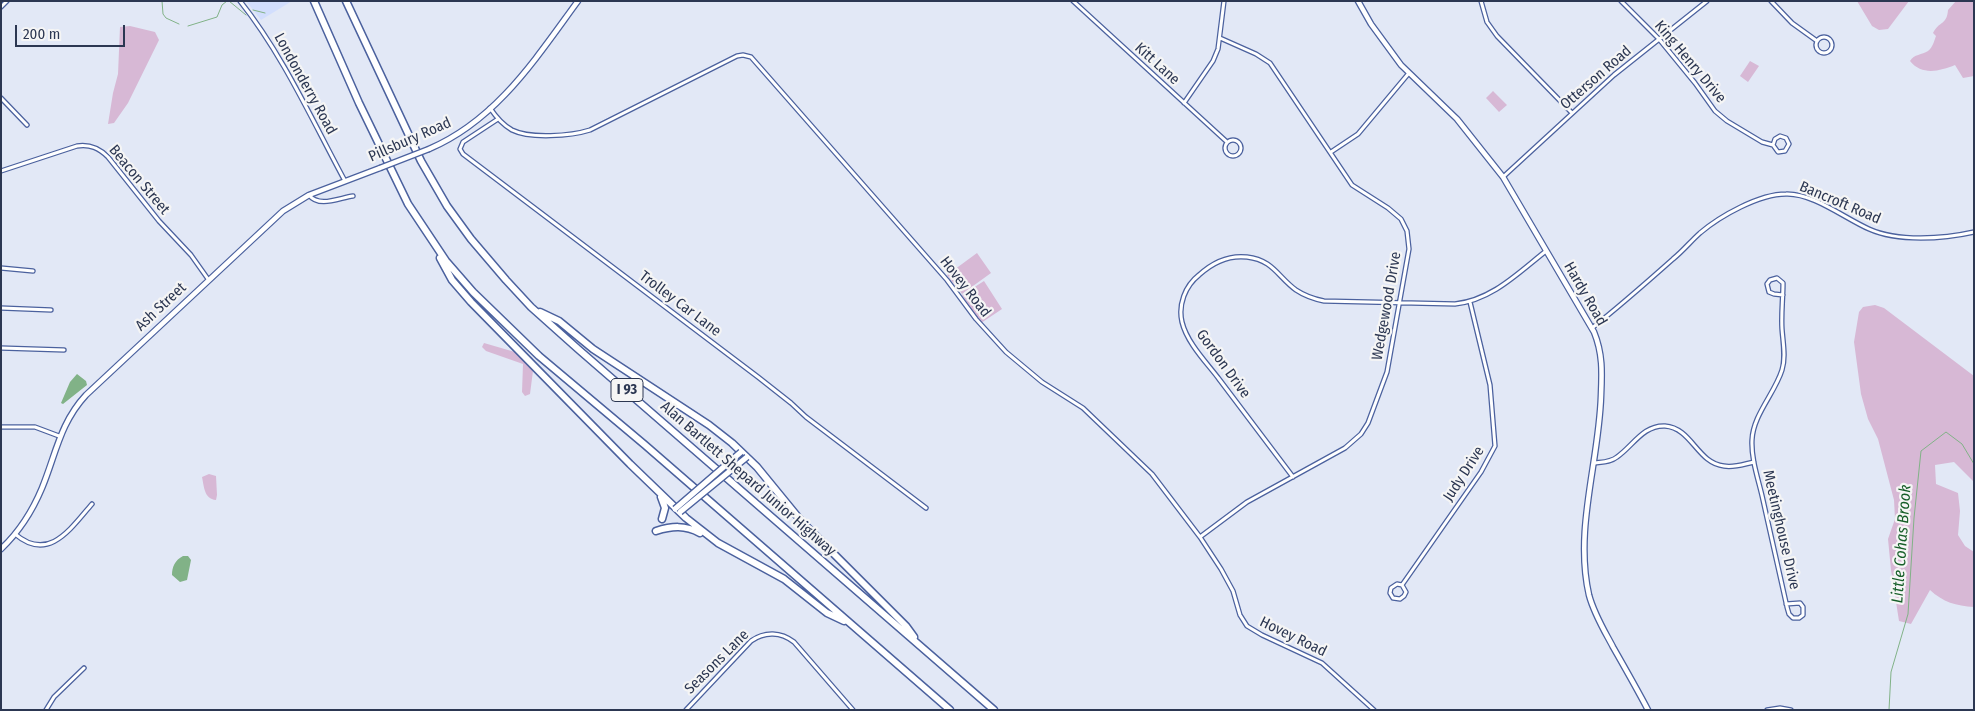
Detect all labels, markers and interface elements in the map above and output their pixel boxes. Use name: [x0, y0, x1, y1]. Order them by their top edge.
scale bar: [18, 15, 128, 47]
street label: King Henry Drive: [1650, 17, 1730, 107]
text: 200 m: [23, 25, 60, 43]
street label: Londonderry Road: [270, 30, 340, 138]
street label: Kitt Lane: [1131, 39, 1183, 89]
street label: Otterson Road: [1557, 42, 1635, 114]
street label: Pillsbury Road: [366, 114, 454, 166]
street label: Beacon Street: [105, 142, 173, 218]
street label: Bancroft Road: [1797, 178, 1883, 228]
street label: Wedgewood Drive: [1369, 250, 1405, 362]
street label: Hovey Road: [936, 253, 994, 321]
street label: Hardy Road: [1560, 259, 1610, 329]
street label: Trolley Car Lane: [636, 268, 724, 340]
street label: Ash Street: [132, 279, 190, 335]
street label: Gordon Drive: [1192, 326, 1254, 402]
road number: I 93: [611, 378, 643, 402]
street label: Alan Bartlett Shepard Junior Highway: [657, 398, 839, 560]
street label: Judy Drive: [1440, 443, 1488, 505]
street label: Meetinghouse Drive: [1759, 469, 1803, 591]
water label: Little Cohas Brook: [1888, 484, 1916, 604]
street label: Hovey Road: [1257, 613, 1329, 661]
street label: Seasons Lane: [681, 626, 753, 698]

